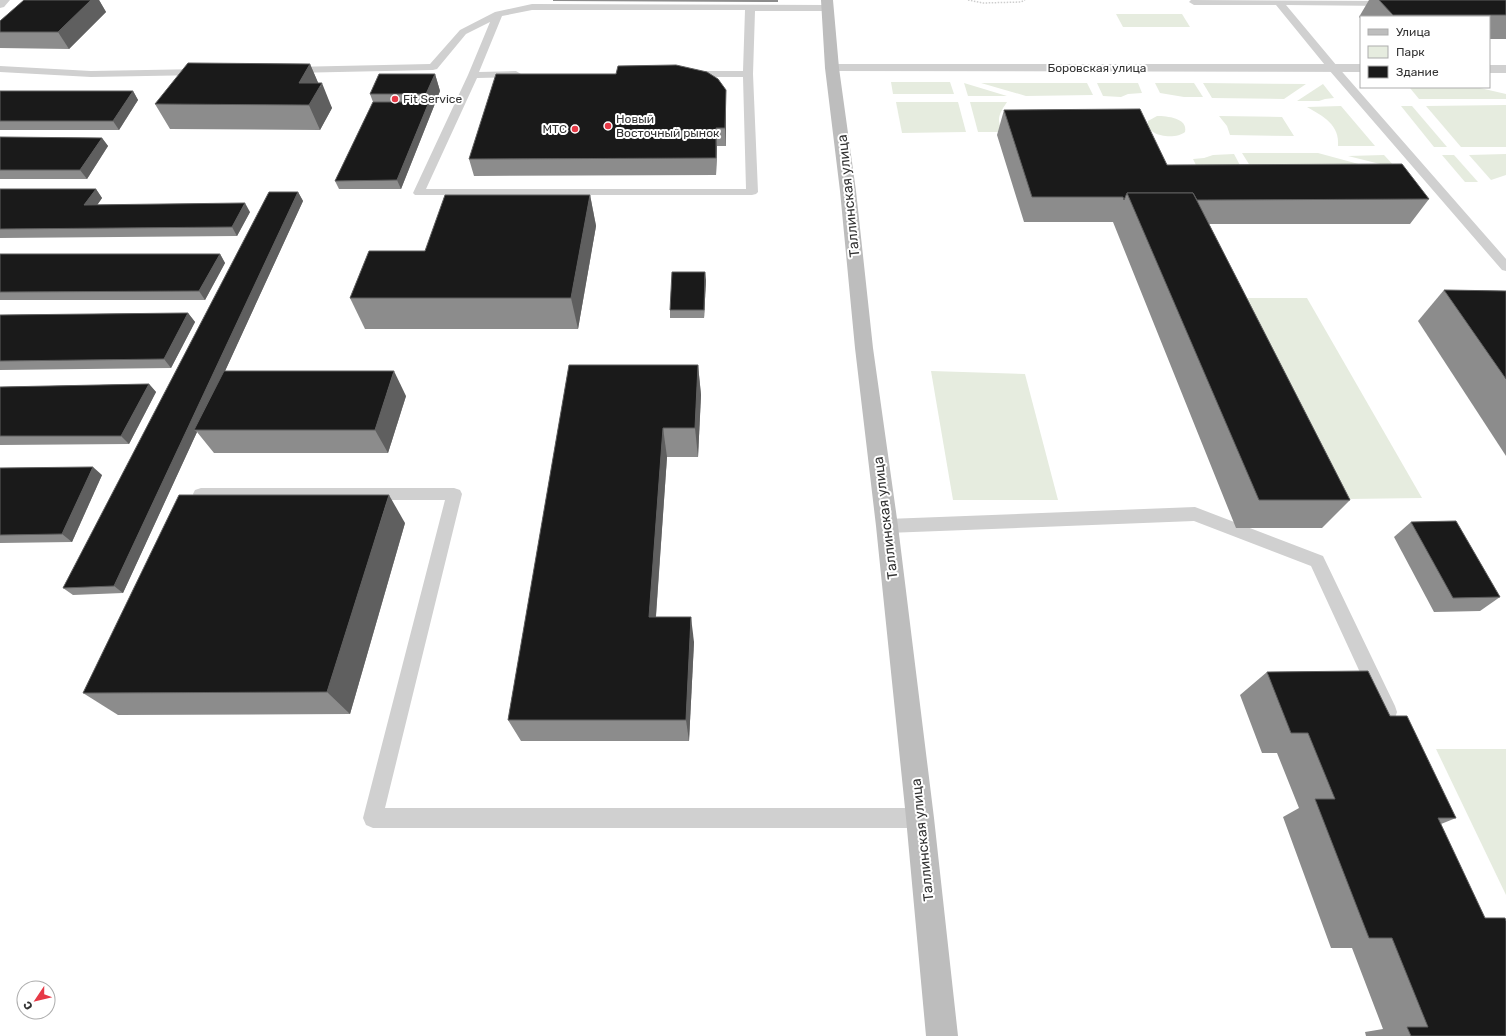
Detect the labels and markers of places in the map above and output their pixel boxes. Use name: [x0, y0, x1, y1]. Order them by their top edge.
place label: Fit Service: [403, 92, 462, 106]
marker: Fit Service: [390, 94, 400, 104]
place label: Новый Восточный рынок: [616, 112, 720, 140]
marker: Новый Восточный рынок: [603, 121, 613, 131]
place label: МТС: [543, 122, 567, 136]
marker: МТС: [570, 124, 580, 134]

